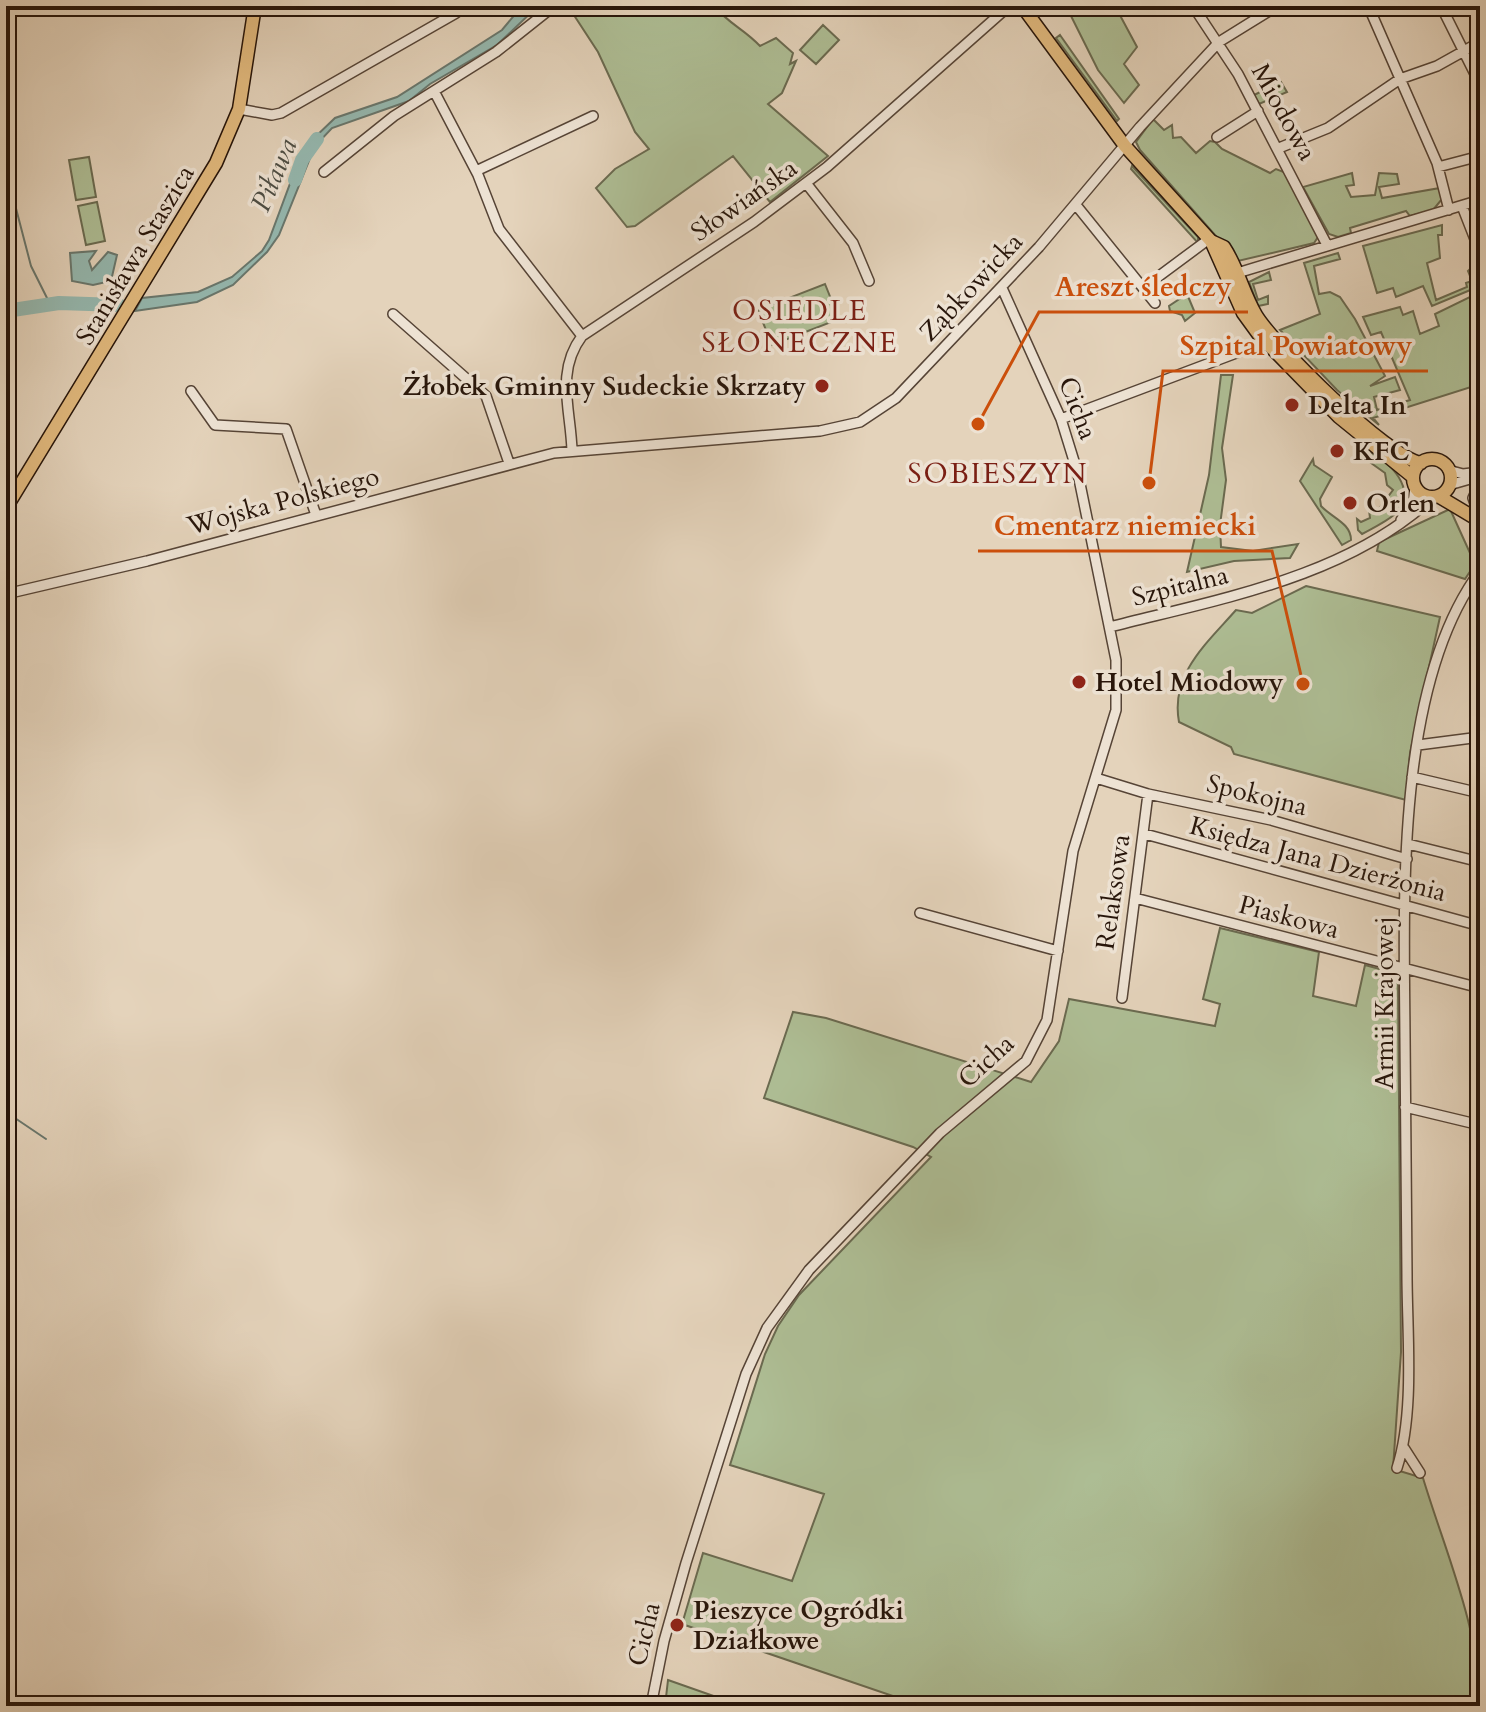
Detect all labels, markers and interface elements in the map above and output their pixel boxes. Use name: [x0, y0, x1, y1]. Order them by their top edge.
street label: Miodowa: [1243, 57, 1325, 167]
water label: Piława: [242, 133, 306, 217]
street label: Słowiańska: [684, 151, 804, 249]
street label: Stanisława Staszica: [67, 159, 203, 351]
street label: Ząbkowicka: [912, 225, 1030, 349]
callout: Areszt śledczy: [1039, 260, 1248, 312]
text: Areszt śledczy: [1054, 268, 1232, 306]
district label: OSIEDLE SŁONECZNE: [702, 292, 898, 362]
callout: Szpital Powiatowy: [1163, 319, 1428, 371]
text: Szpital Powiatowy: [1180, 327, 1412, 365]
place label: Żłobek Gminny Sudeckie Skrzaty: [402, 369, 806, 404]
street label: Cicha: [1050, 372, 1106, 444]
marker: Żłobek Gminny Sudeckie Skrzaty: [813, 377, 831, 395]
place label: Delta In: [1308, 388, 1407, 423]
marker: Delta In: [1283, 396, 1301, 414]
place label: KFC: [1353, 434, 1410, 469]
marker: KFC: [1328, 442, 1346, 460]
district label: SOBIESZYN: [908, 455, 1088, 493]
street label: Wojska Polskiego: [182, 459, 383, 544]
place label: Orlen: [1366, 486, 1436, 521]
marker: Orlen: [1341, 494, 1359, 512]
callout: Cmentarz niemiecki: [978, 499, 1272, 551]
text: Cmentarz niemiecki: [994, 507, 1256, 545]
street label: Szpitalna: [1128, 557, 1232, 615]
place label: Hotel Miodowy: [1095, 665, 1284, 700]
marker: Hotel Miodowy: [1070, 673, 1088, 691]
street label: Spokojna: [1203, 766, 1311, 824]
street label: Księdza Jana Dzierżonia: [1186, 808, 1450, 910]
street label: Relaksowa: [1088, 832, 1138, 952]
street label: Piaskowa: [1235, 887, 1343, 947]
street label: Armii Krajowej: [1367, 917, 1402, 1090]
street label: Cicha: [950, 1026, 1022, 1096]
place label: Pieszyce Ogródki Działkowe: [693, 1593, 904, 1658]
street label: Cicha: [619, 1598, 669, 1670]
marker: Pieszyce Ogródki Działkowe: [668, 1616, 686, 1634]

